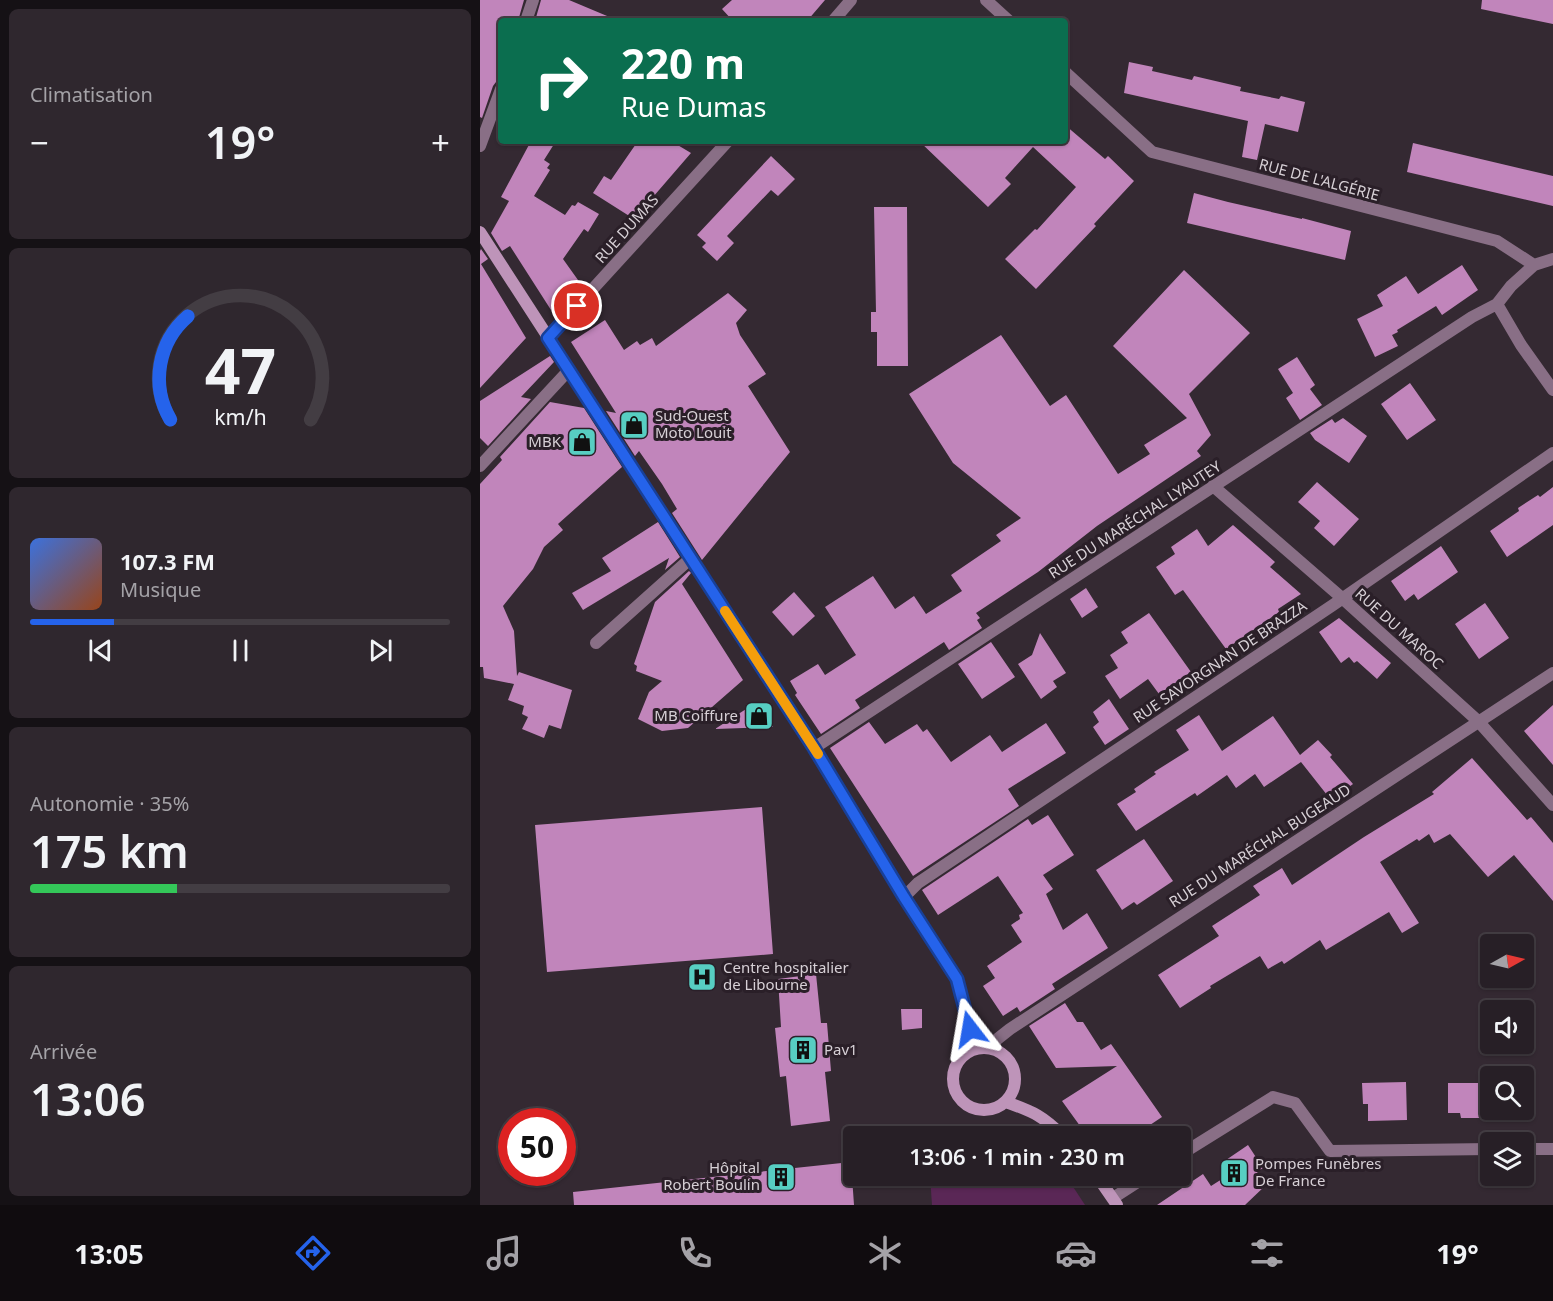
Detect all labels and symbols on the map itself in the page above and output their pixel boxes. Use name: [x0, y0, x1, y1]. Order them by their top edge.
street label: RUE DE L'ALGÉRIE: [1257, 153, 1382, 205]
street label: RUE DUMAS: [590, 190, 662, 267]
pin: [551, 280, 602, 331]
place label: Sud-Ouest Moto Louit: [655, 405, 732, 442]
shop icon: Sud-Ouest Moto Louit: [618, 409, 650, 441]
shop icon: MBK: [566, 426, 598, 458]
place label: MBK: [528, 431, 562, 451]
street label: RUE DU MARÉCHAL LYAUTEY: [1044, 456, 1225, 583]
street label: RUE DU MAROC: [1351, 583, 1448, 674]
street label: RUE SAVORGNAN DE BRAZZA: [1129, 595, 1311, 727]
shop icon: MB Coiffure: [743, 700, 775, 732]
place label: MB Coiffure: [654, 705, 738, 725]
street label: RUE DU MARÉCHAL BUGEAUD: [1165, 779, 1354, 911]
north arrow: [1480, 934, 1534, 988]
place label: Centre hospitalier de Libourne: [723, 957, 849, 994]
hospital icon: Centre hospitalier de Libourne: [686, 961, 718, 993]
position arrow: [938, 997, 1002, 1061]
building icon: Pav1: [787, 1034, 819, 1066]
place label: Pav1: [824, 1039, 858, 1059]
speed limit sign: 50: [498, 1108, 576, 1186]
place label: Pompes Funèbres De France: [1255, 1153, 1382, 1190]
place label: Hôpital Robert Boulin: [663, 1157, 760, 1194]
building icon: Pompes Funèbres De France: [1218, 1157, 1250, 1189]
building icon: Hôpital Robert Boulin: [765, 1161, 797, 1193]

